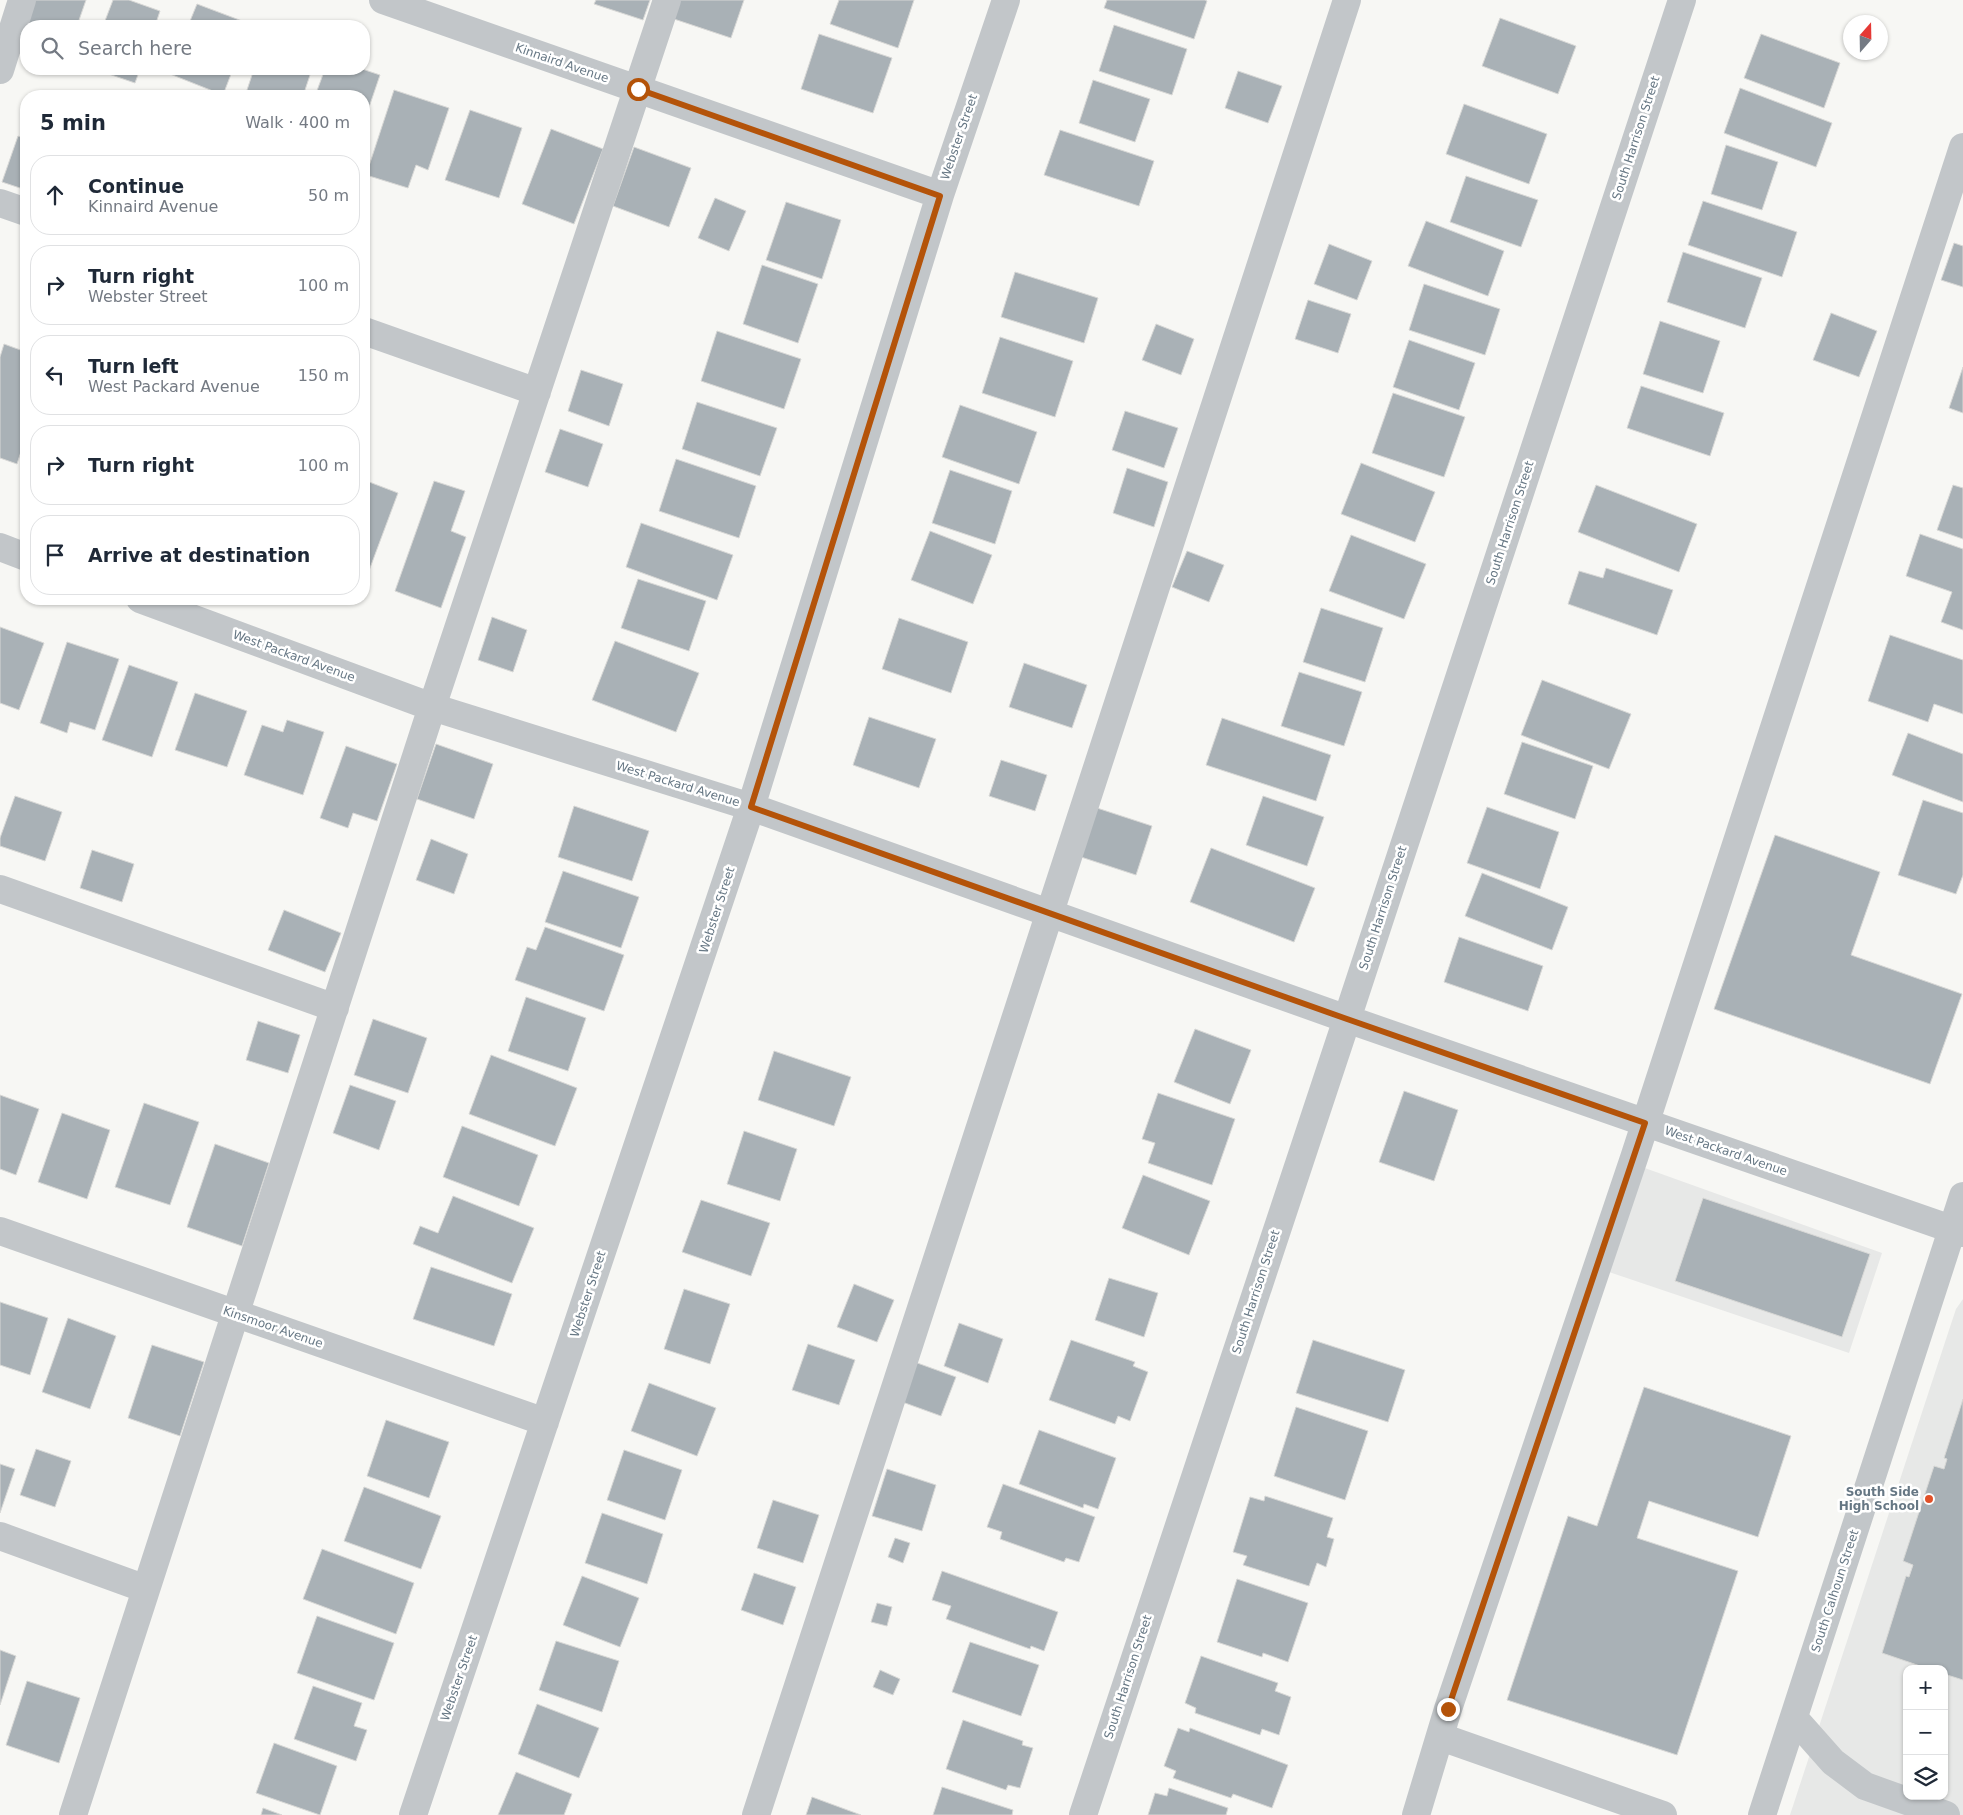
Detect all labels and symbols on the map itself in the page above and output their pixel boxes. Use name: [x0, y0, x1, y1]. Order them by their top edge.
north arrow: [1843, 15, 1888, 60]
street label: Kinnaird Avenue: [513, 40, 611, 86]
street label: South Harrison Street: [1609, 74, 1663, 202]
route start: [627, 78, 650, 101]
street label: Webster Street: [938, 92, 980, 182]
street label: South Harrison Street: [1483, 459, 1537, 587]
street label: West Packard Avenue: [231, 627, 357, 685]
street label: West Packard Avenue: [614, 758, 742, 810]
street label: South Harrison Street: [1356, 844, 1410, 972]
street label: Webster Street: [696, 865, 738, 955]
street label: West Packard Avenue: [1663, 1123, 1789, 1179]
street label: South Harrison Street: [1229, 1228, 1283, 1356]
street label: Webster Street: [567, 1249, 609, 1339]
street label: Kinsmoor Avenue: [221, 1303, 325, 1351]
place label: South Side High School: [1839, 1485, 1919, 1513]
marker: South Side High School: [1923, 1493, 1935, 1505]
street label: South Calhoun Street: [1809, 1528, 1862, 1654]
street label: South Harrison Street: [1101, 1613, 1155, 1741]
street label: Webster Street: [438, 1633, 480, 1723]
route end: [1437, 1698, 1460, 1721]

